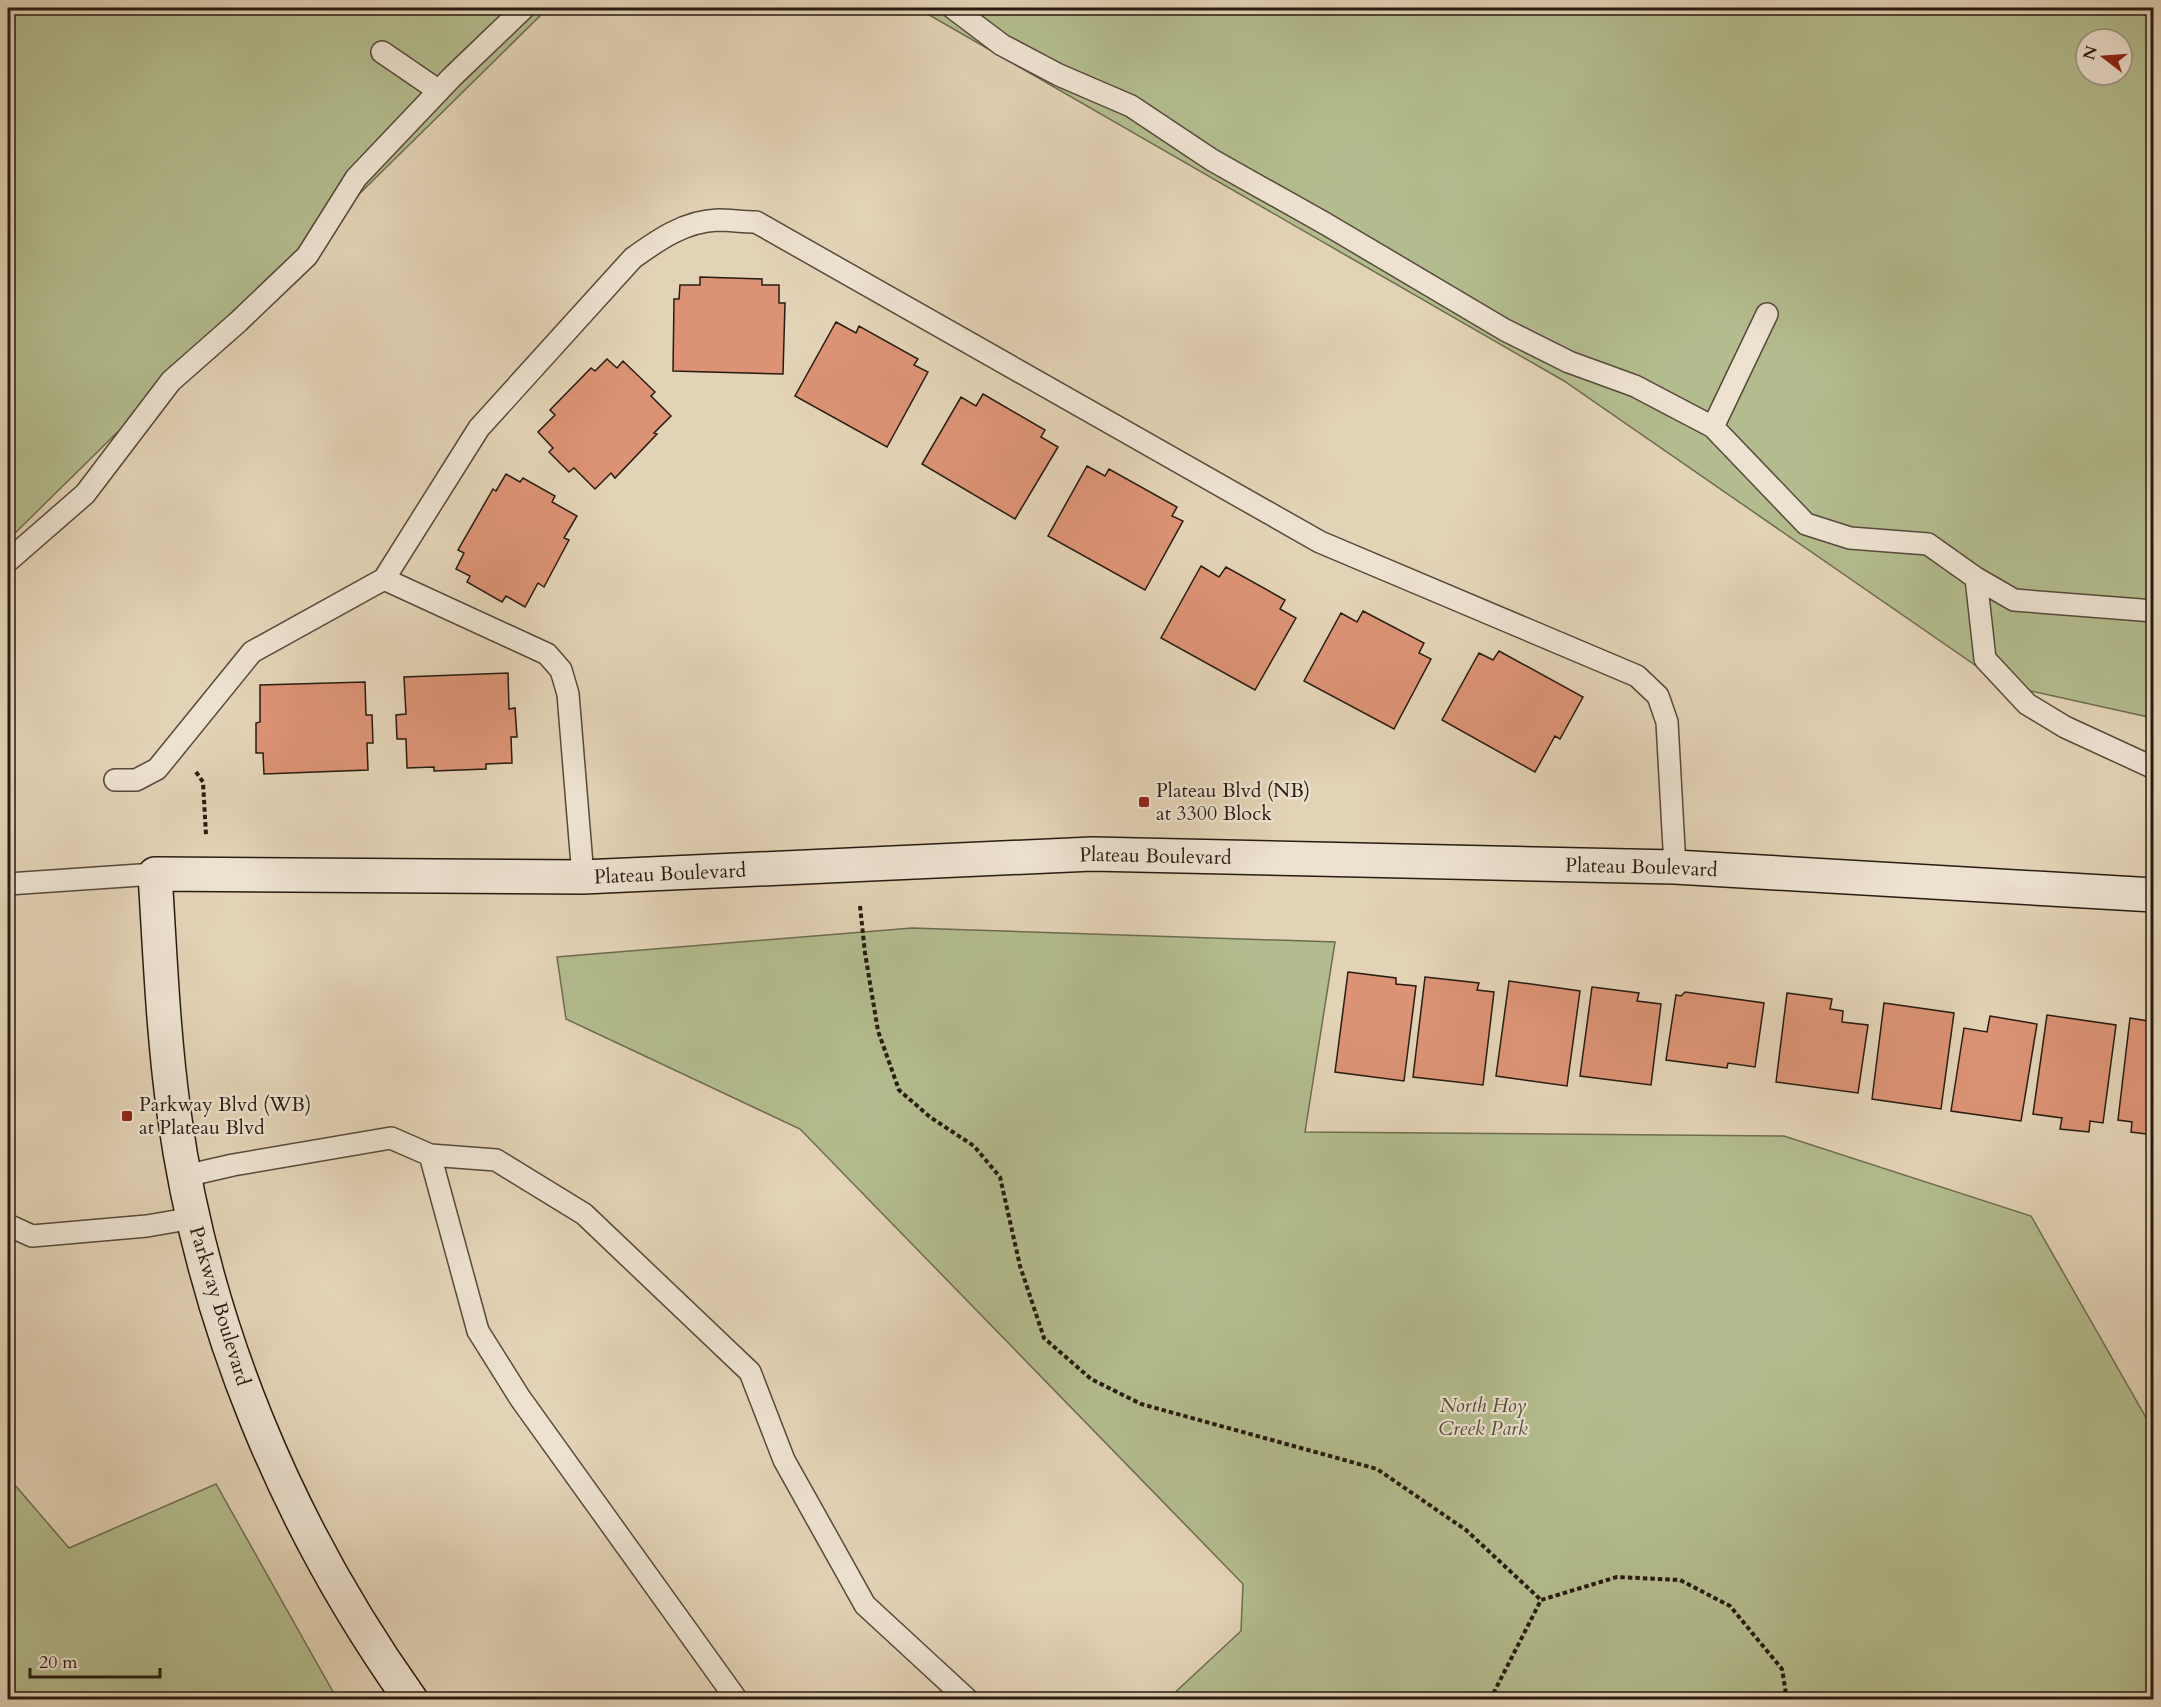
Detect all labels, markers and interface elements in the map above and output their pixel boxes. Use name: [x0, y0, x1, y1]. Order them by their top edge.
north arrow: [2074, 27, 2134, 87]
text: N: [2078, 43, 2103, 63]
place label: Plateau Blvd (NB) at 3300 Block: [1156, 777, 1310, 827]
marker: Plateau Blvd (NB) at 3300 Block: [1137, 795, 1151, 809]
street label: Plateau Boulevard: [1079, 840, 1232, 871]
street label: Plateau Boulevard: [1565, 851, 1719, 883]
street label: Plateau Boulevard: [593, 856, 747, 890]
place label: Parkway Blvd (WB) at Plateau Blvd: [139, 1091, 311, 1141]
marker: Parkway Blvd (WB) at Plateau Blvd: [120, 1109, 134, 1123]
street label: Parkway Boulevard: [183, 1223, 257, 1389]
park label: North Hoy Creek Park: [1438, 1392, 1528, 1442]
scale bar: [30, 1641, 160, 1679]
text: 20 m: [39, 1650, 78, 1675]

